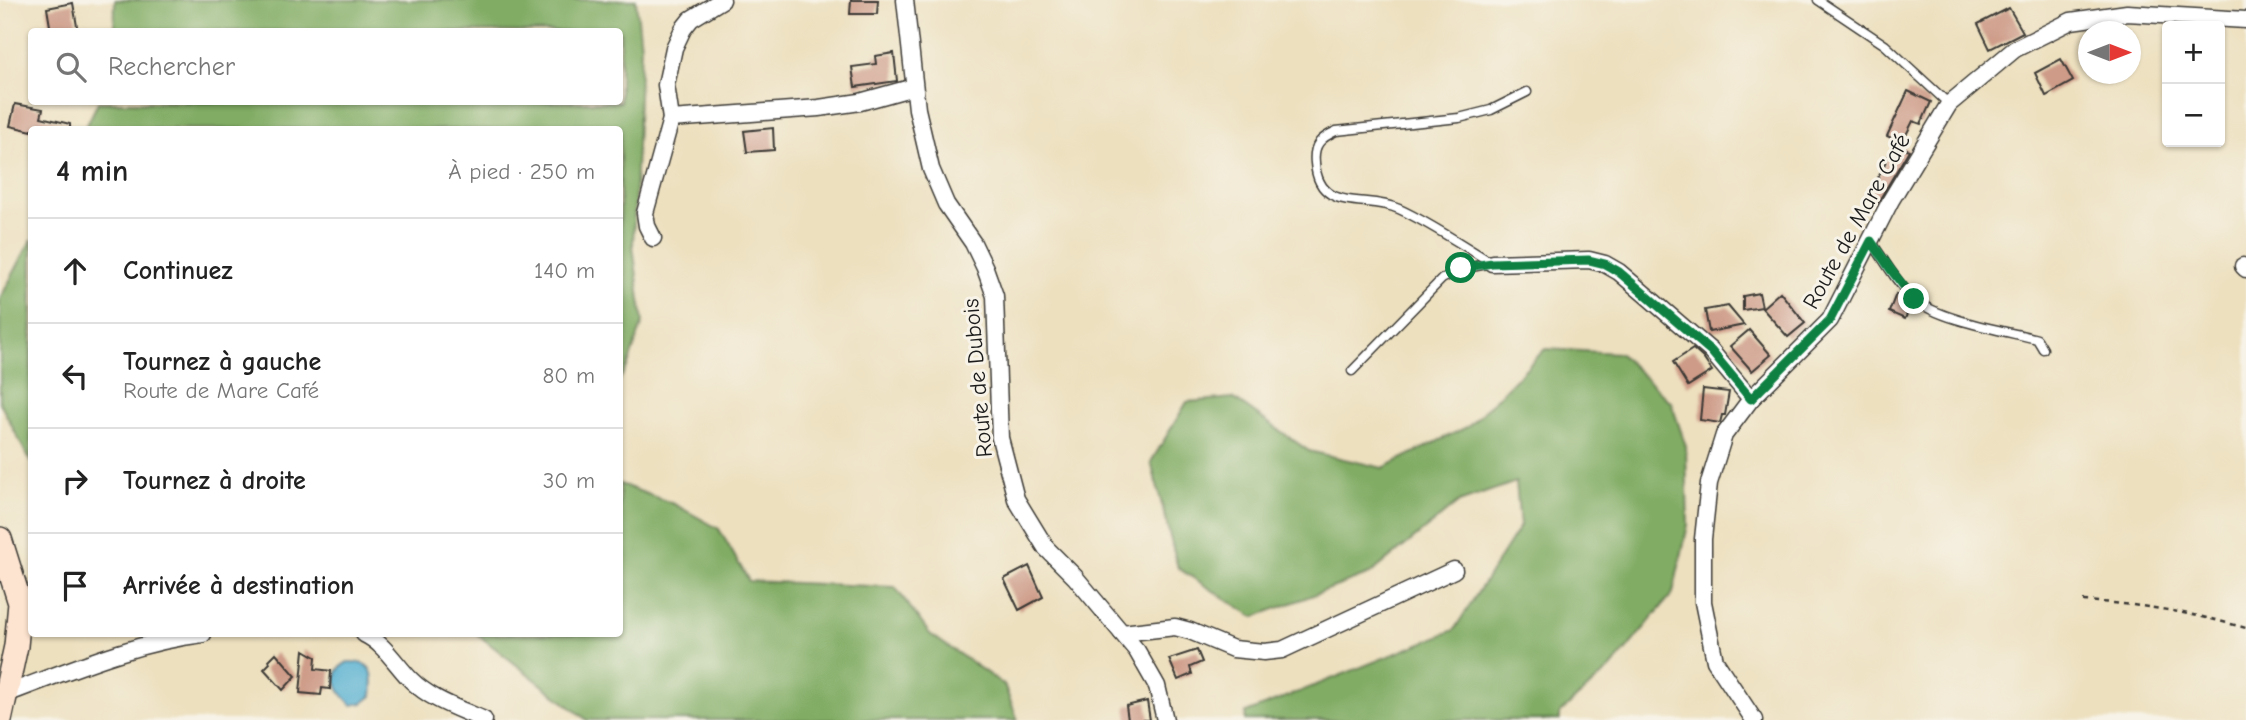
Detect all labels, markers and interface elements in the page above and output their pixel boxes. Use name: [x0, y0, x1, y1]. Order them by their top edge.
north arrow: [2078, 21, 2141, 84]
map controls: [2162, 21, 2225, 147]
button: +: [2162, 21, 2225, 84]
search box: [28, 28, 623, 105]
icon: search: [52, 48, 90, 86]
text: Rechercher: [108, 52, 235, 82]
button: −: [2162, 84, 2225, 147]
street label: Route de Mare Café: [1797, 129, 1916, 314]
text: 4 min: [56, 154, 128, 189]
text: À pied · 250 m: [448, 158, 595, 185]
icon: ahead: [56, 252, 94, 290]
route start: [1445, 252, 1476, 283]
text: Continuez: [123, 256, 233, 286]
text: 140 m: [534, 257, 595, 284]
route end: [1898, 283, 1929, 314]
street label: Route de Dubois: [957, 297, 998, 459]
text: Tournez à gauche: [123, 347, 321, 377]
icon: left: [56, 357, 94, 395]
text: 80 m: [542, 362, 595, 389]
text: Route de Mare Café: [123, 377, 319, 404]
icon: right: [56, 462, 94, 500]
text: Tournez à droite: [123, 466, 306, 496]
text: 30 m: [543, 467, 595, 494]
icon: arrive: [56, 567, 94, 605]
text: Arrivée à destination: [123, 571, 354, 601]

